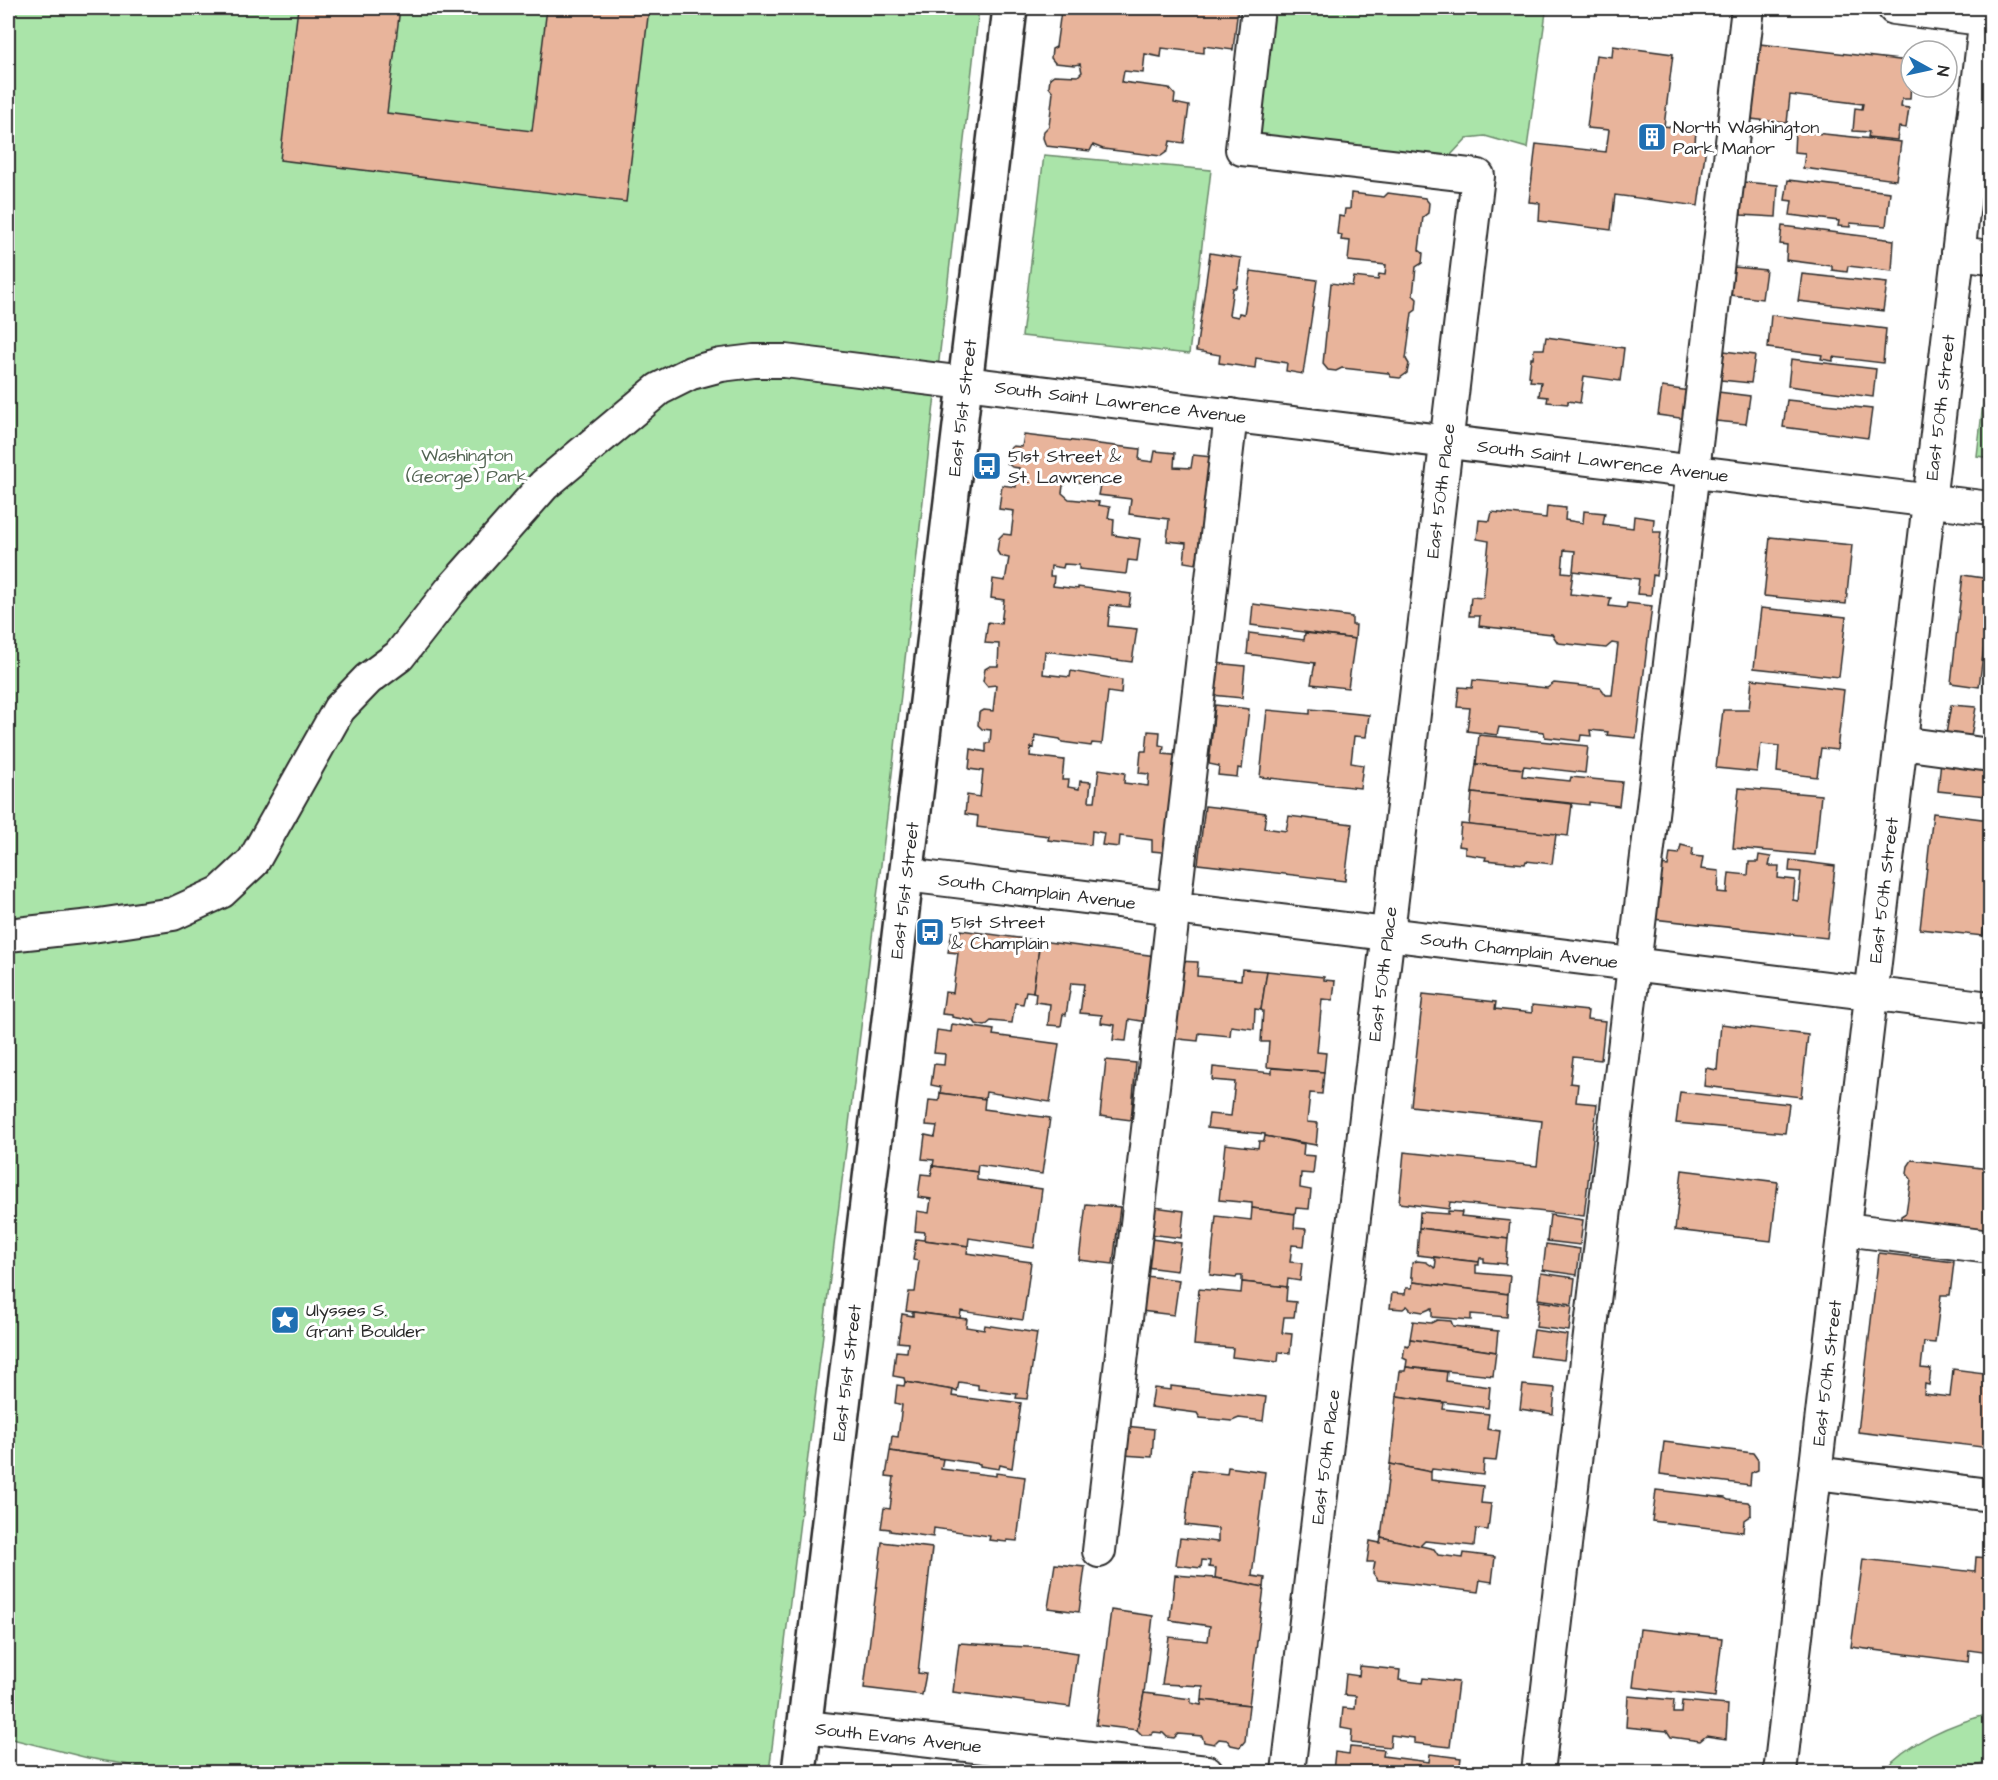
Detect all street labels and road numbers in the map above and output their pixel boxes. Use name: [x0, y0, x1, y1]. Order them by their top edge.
street label: East 50th Street: [1919, 332, 1961, 482]
street label: East 51st Street: [942, 337, 983, 478]
street label: South Saint Lawrence Avenue: [993, 374, 1248, 430]
street label: East 50th Place: [1420, 422, 1462, 560]
street label: South Saint Lawrence Avenue: [1476, 433, 1730, 489]
street label: East 50th Street: [1863, 815, 1905, 964]
street label: East 51st Street: [884, 820, 925, 960]
street label: South Champlain Avenue: [937, 867, 1137, 916]
street label: East 50th Place: [1362, 905, 1404, 1043]
street label: South Champlain Avenue: [1419, 926, 1620, 975]
street label: East 50th Street: [1806, 1298, 1848, 1447]
street label: East 51st Street: [826, 1302, 867, 1443]
street label: East 50th Place: [1305, 1388, 1347, 1526]
street label: South Evans Avenue: [814, 1716, 983, 1759]

